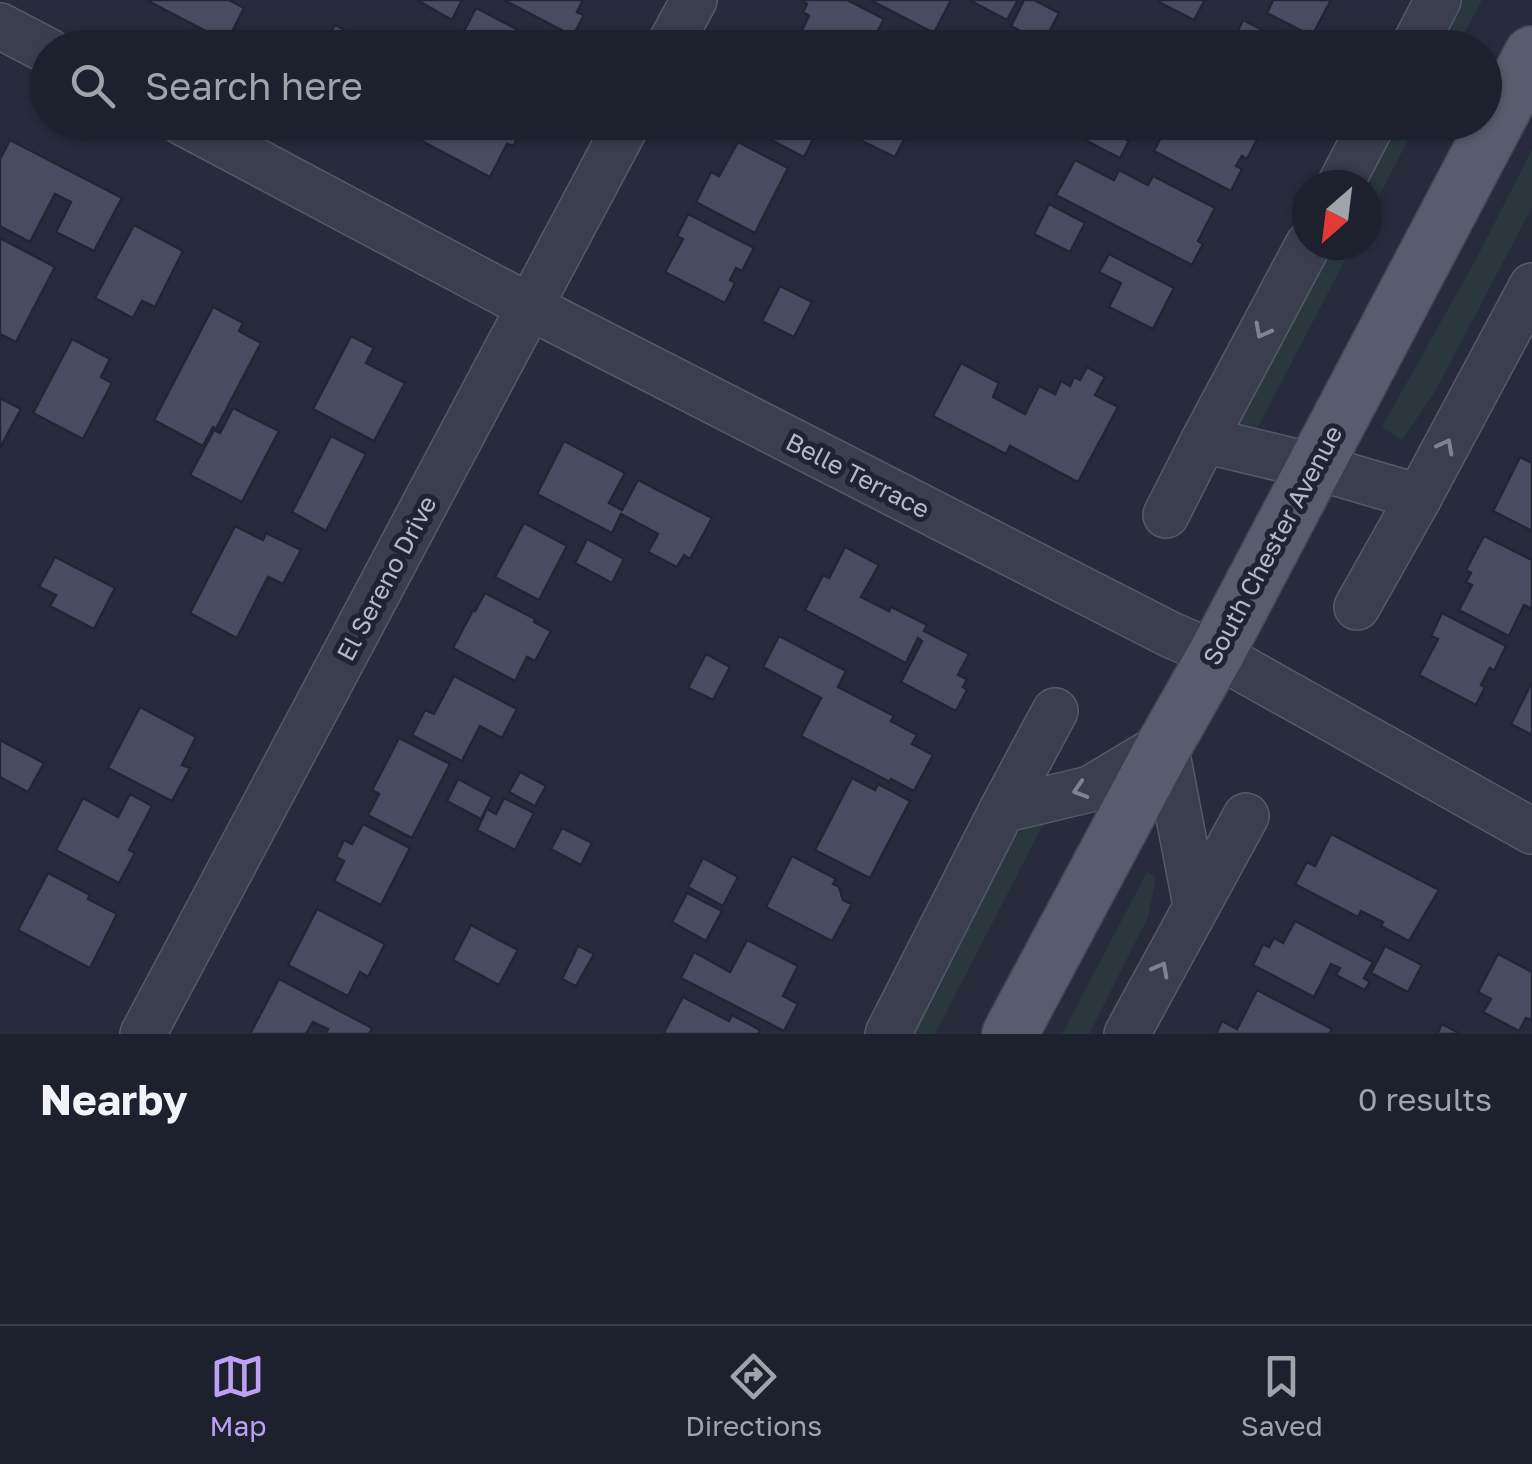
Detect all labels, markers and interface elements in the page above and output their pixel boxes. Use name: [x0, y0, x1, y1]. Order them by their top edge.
search box: [30, 30, 1502, 140]
icon: search: [65, 58, 120, 113]
text: Search here: [145, 63, 363, 108]
north arrow: [1292, 170, 1382, 260]
one-way arrow: [1255, 321, 1274, 339]
street label: South Chester Avenue: [1196, 420, 1348, 670]
street label: Belle Terrace: [781, 426, 935, 524]
one-way arrow: [1434, 438, 1453, 456]
street label: El Sereno Drive: [329, 490, 443, 666]
one-way arrow: [1072, 778, 1089, 799]
one-way arrow: [1149, 962, 1169, 980]
text: Nearby: [40, 1074, 188, 1124]
text: 0 results: [1358, 1080, 1492, 1118]
tab: Map: [209, 1349, 267, 1442]
tab: Directions: [685, 1349, 822, 1442]
tab: Saved: [1241, 1349, 1323, 1442]

